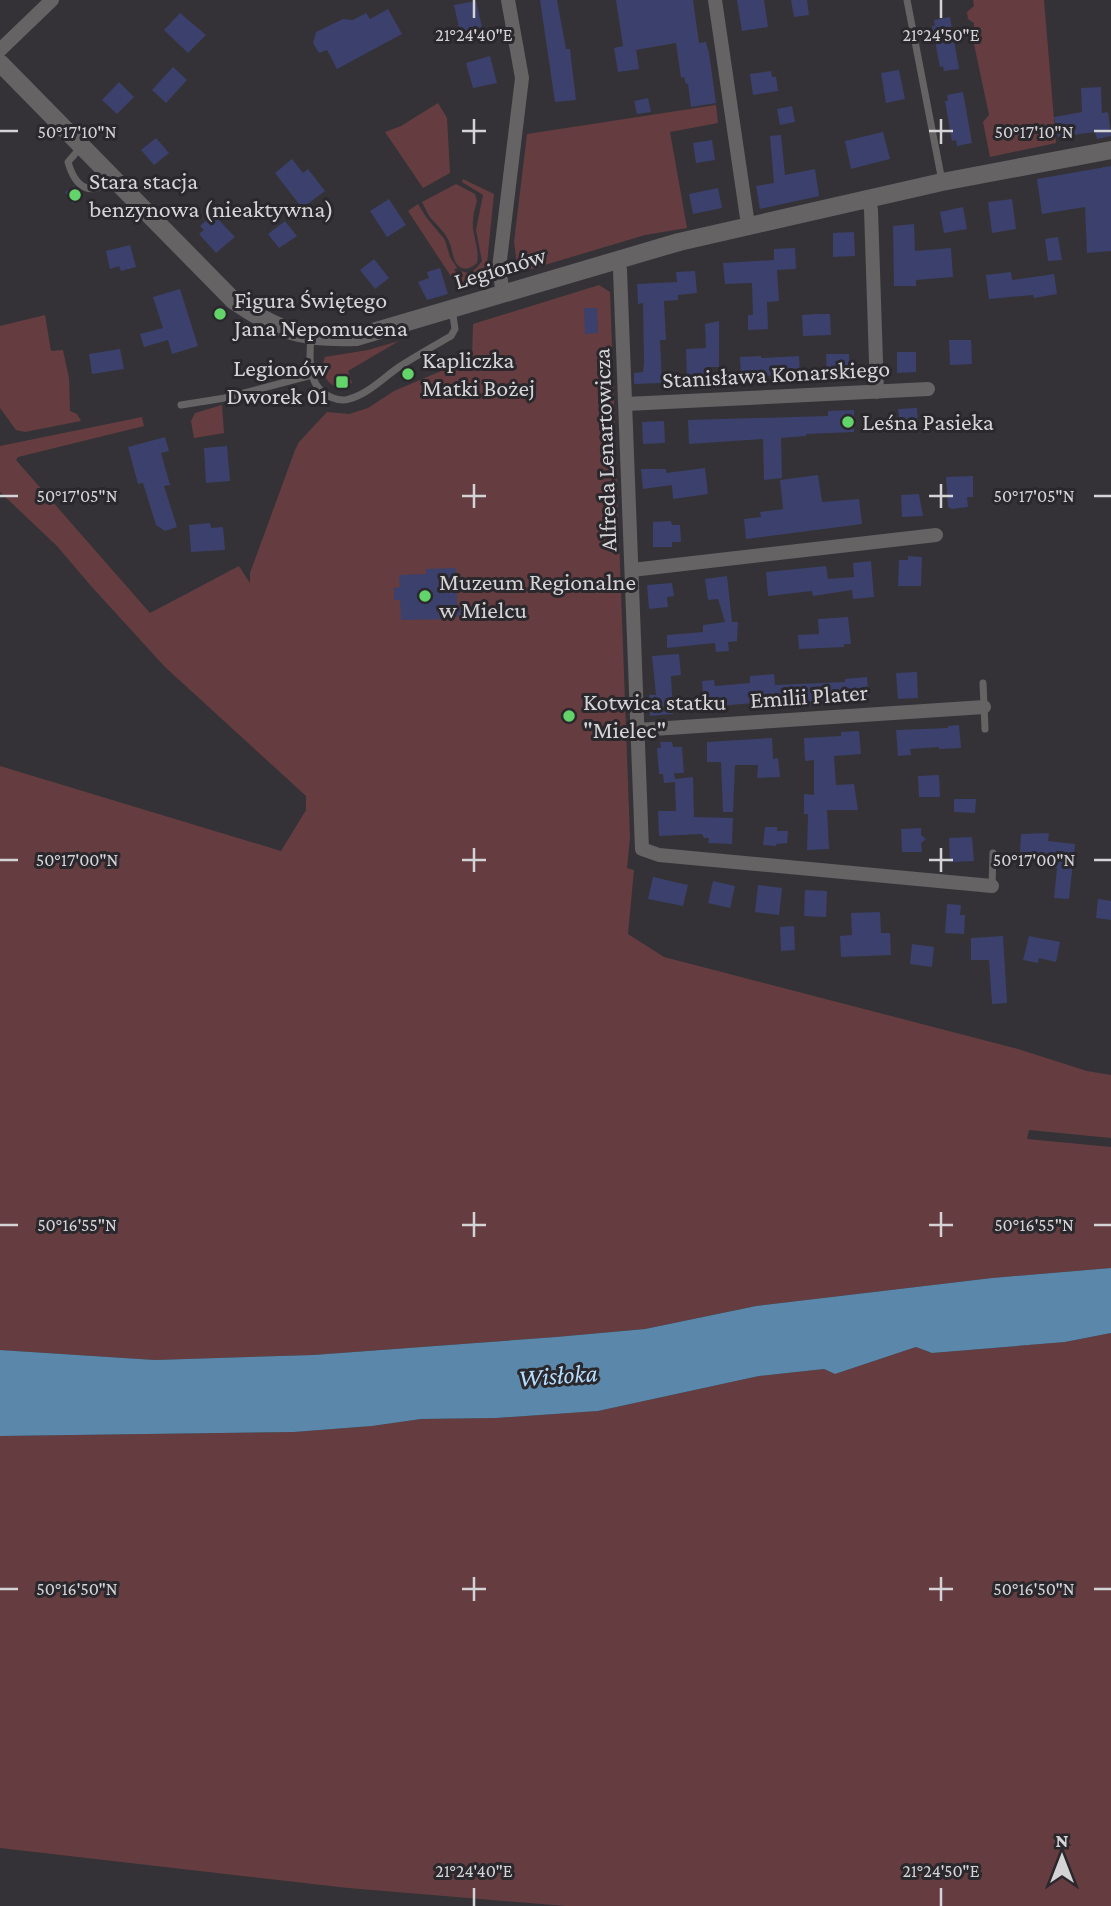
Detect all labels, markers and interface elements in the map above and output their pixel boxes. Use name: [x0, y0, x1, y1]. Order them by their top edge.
text: 21°24'40"E: [435, 25, 513, 45]
text: 21°24'50"E: [903, 25, 980, 45]
text: 50°17'10"N: [37, 122, 117, 142]
text: 50°17'10"N: [994, 122, 1074, 142]
place label: Stara stacja benzynowa (nieaktywna): [89, 167, 334, 223]
marker: Stara stacja benzynowa (nieaktywna): [67, 187, 83, 203]
street label: Legionów: [451, 241, 549, 294]
place label: Figura Świętego Jana Nepomucena: [232, 286, 408, 341]
marker: Figura Świętego Jana Nepomucena: [212, 306, 228, 322]
place label: Kapliczka Matki Bożej: [422, 346, 535, 401]
street label: Alfreda Lenartowicza: [587, 348, 622, 552]
place label: Legionów Dworek 01: [227, 354, 328, 409]
street label: Stanisława Konarskiego: [661, 354, 891, 393]
marker: Kapliczka Matki Bożej: [400, 366, 416, 382]
marker: Legionów Dworek 01: [334, 374, 350, 390]
place label: Leśna Pasieka: [862, 408, 994, 435]
marker: Leśna Pasieka: [840, 414, 856, 430]
text: 50°17'05"N: [36, 486, 118, 506]
text: 50°17'05"N: [993, 486, 1075, 506]
place label: Muzeum Regionalne w Mielcu: [439, 568, 636, 623]
marker: Muzeum Regionalne w Mielcu: [417, 588, 433, 604]
street label: Emilii Plater: [749, 678, 869, 713]
place label: Kotwica statku "Mielec": [583, 688, 726, 743]
marker: Kotwica statku "Mielec": [561, 708, 577, 724]
text: 50°17'00"N: [36, 850, 118, 870]
text: 50°17'00"N: [993, 850, 1075, 870]
text: 50°16'55"N: [37, 1215, 117, 1235]
text: 50°16'55"N: [994, 1215, 1074, 1235]
water label: Wisłoka: [517, 1358, 599, 1393]
text: 50°16'50"N: [36, 1579, 118, 1599]
text: 50°16'50"N: [993, 1579, 1075, 1599]
north arrow: [1027, 1822, 1097, 1892]
text: N: [1056, 1830, 1069, 1851]
text: 21°24'40"E: [435, 1861, 513, 1881]
text: 21°24'50"E: [903, 1861, 980, 1881]

